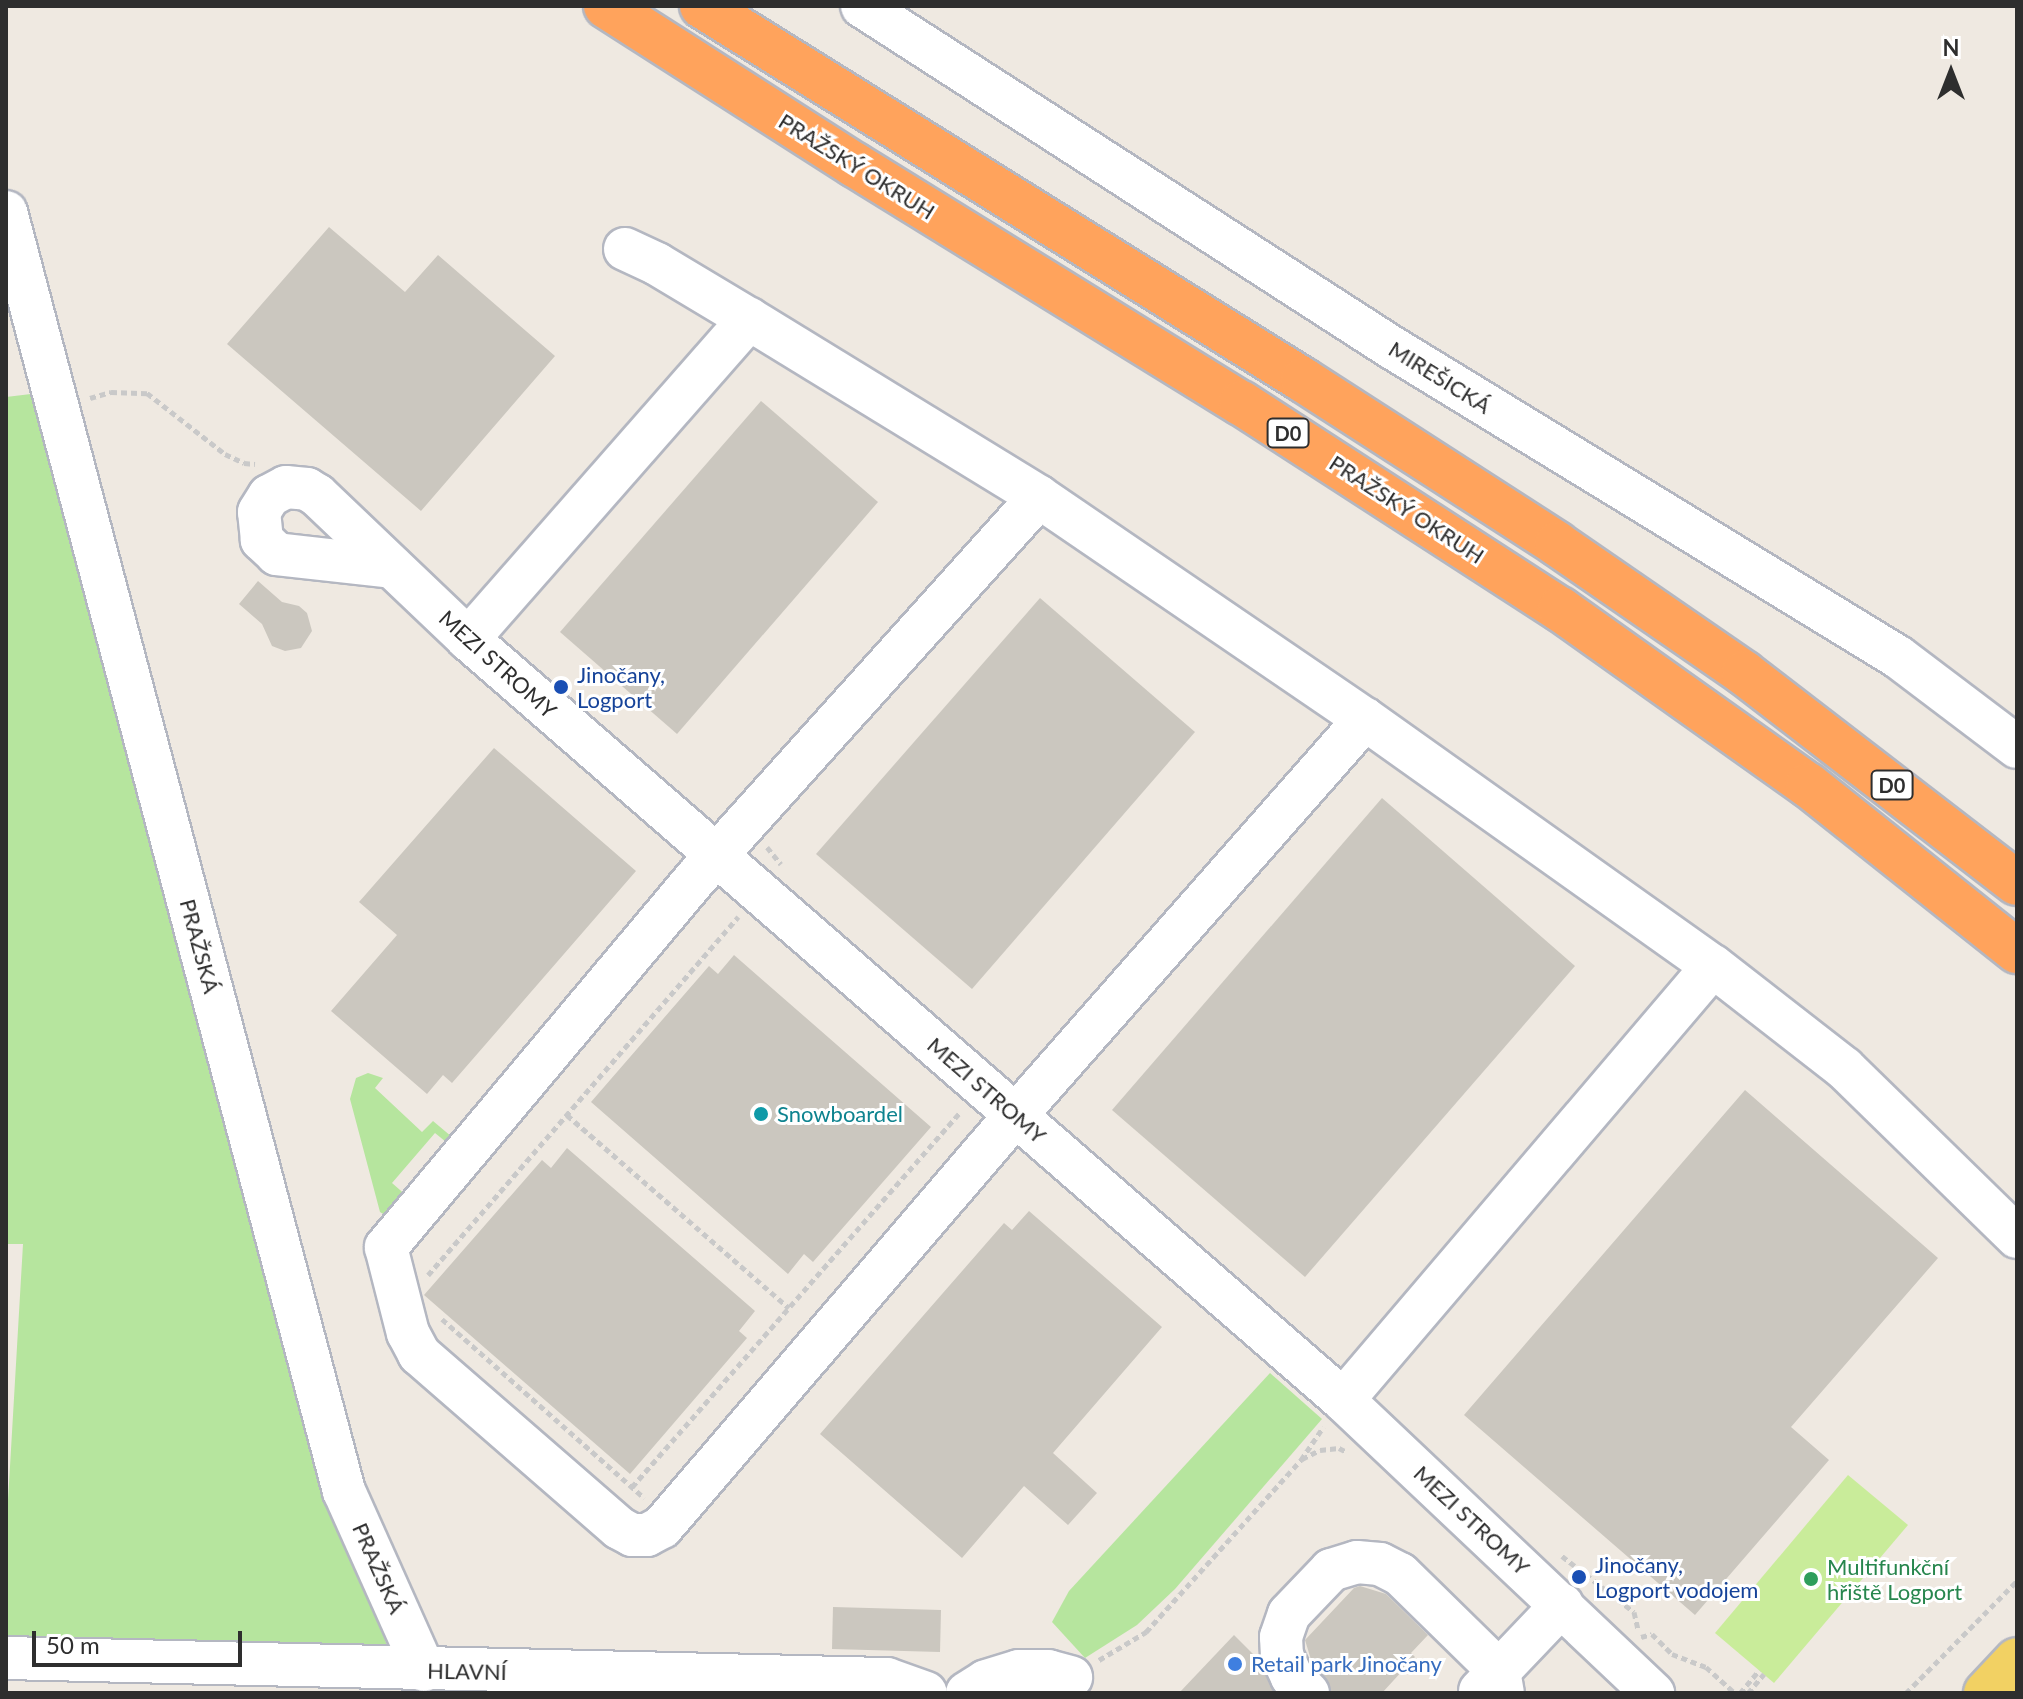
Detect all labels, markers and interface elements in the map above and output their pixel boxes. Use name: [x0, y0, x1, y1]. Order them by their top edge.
north arrow: [1911, 32, 1991, 112]
text: N: [1943, 34, 1959, 61]
street label: PRAŽSKÝ OKRUH: [774, 107, 940, 225]
street label: MIREŠICKÁ: [1384, 335, 1496, 419]
road number: D0: [1266, 417, 1310, 449]
street label: PRAŽSKÝ OKRUH: [1324, 449, 1490, 569]
street label: MEZI STROMY: [434, 605, 562, 723]
place label: Jinočany, Logport: [577, 661, 665, 712]
marker: Jinočany, Logport: [552, 678, 570, 696]
road number: D0: [1870, 769, 1914, 801]
street label: PRAŽSKÁ: [175, 896, 225, 996]
street label: MEZI STROMY: [922, 1031, 1052, 1149]
place label: Snowboardel: [777, 1101, 903, 1127]
marker: Snowboardel: [752, 1105, 770, 1123]
street label: MEZI STROMY: [1409, 1460, 1535, 1580]
street label: PRAŽSKÁ: [347, 1519, 411, 1617]
place label: Jinočany, Logport vodojem: [1595, 1551, 1759, 1602]
place label: Multifunkční hřiště Logport: [1827, 1553, 1962, 1604]
marker: Jinočany, Logport vodojem: [1570, 1568, 1588, 1586]
marker: Multifunkční hřiště Logport: [1802, 1570, 1820, 1588]
scale bar: [36, 1615, 246, 1665]
text: 50 m: [46, 1630, 100, 1659]
place label: Retail park Jinočany: [1251, 1651, 1443, 1677]
marker: Retail park Jinočany: [1226, 1655, 1244, 1673]
street label: HLAVNÍ: [427, 1657, 507, 1685]

